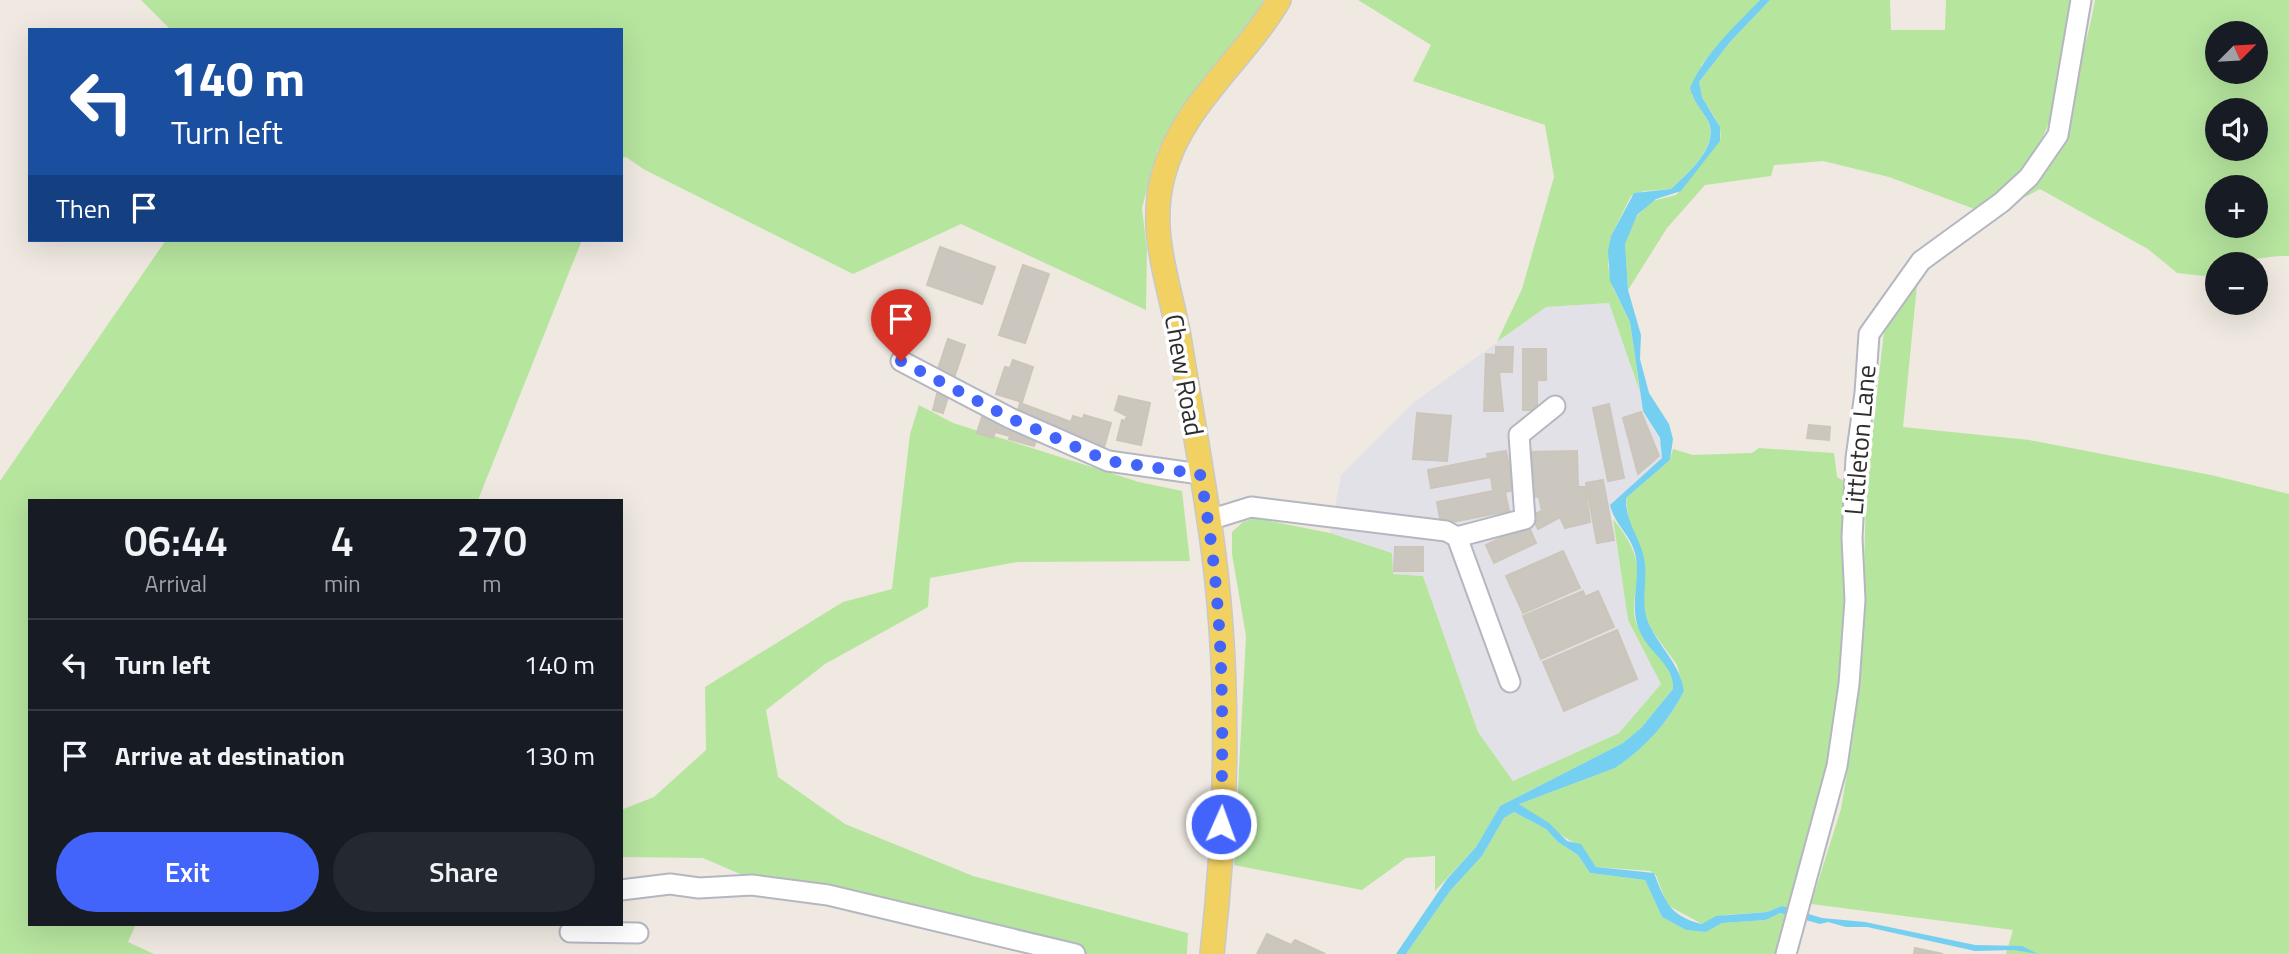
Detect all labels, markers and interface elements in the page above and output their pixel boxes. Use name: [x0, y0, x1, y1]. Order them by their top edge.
north arrow: [2205, 21, 2268, 84]
map controls: [2205, 21, 2268, 315]
text: 140 m: [171, 40, 305, 115]
icon: left: [56, 56, 147, 147]
button: sound: [2205, 98, 2268, 161]
text: Turn left: [171, 108, 283, 156]
button: +: [2205, 175, 2268, 238]
text: Then: [56, 189, 111, 228]
icon: arrive: [125, 189, 163, 227]
button: −: [2205, 252, 2268, 315]
pin: [871, 289, 931, 361]
icon: arrive: [882, 300, 920, 338]
street label: Chew Road: [1155, 311, 1214, 439]
street label: Littleton Lane: [1834, 363, 1885, 517]
text: 06:44: [124, 508, 228, 572]
text: 4: [331, 508, 354, 572]
text: 270: [457, 508, 527, 572]
text: Arrival: [145, 566, 207, 601]
text: min: [324, 566, 361, 601]
text: m: [482, 566, 501, 601]
text: Turn left: [115, 645, 210, 684]
text: 140 m: [524, 645, 595, 684]
icon: left: [56, 646, 94, 684]
text: Arrive at destination: [115, 736, 345, 775]
text: 130 m: [524, 736, 595, 775]
icon: arrive: [56, 737, 94, 775]
position arrow: [1184, 787, 1258, 861]
button: Exit: [56, 832, 319, 912]
button: Share: [333, 832, 595, 912]

